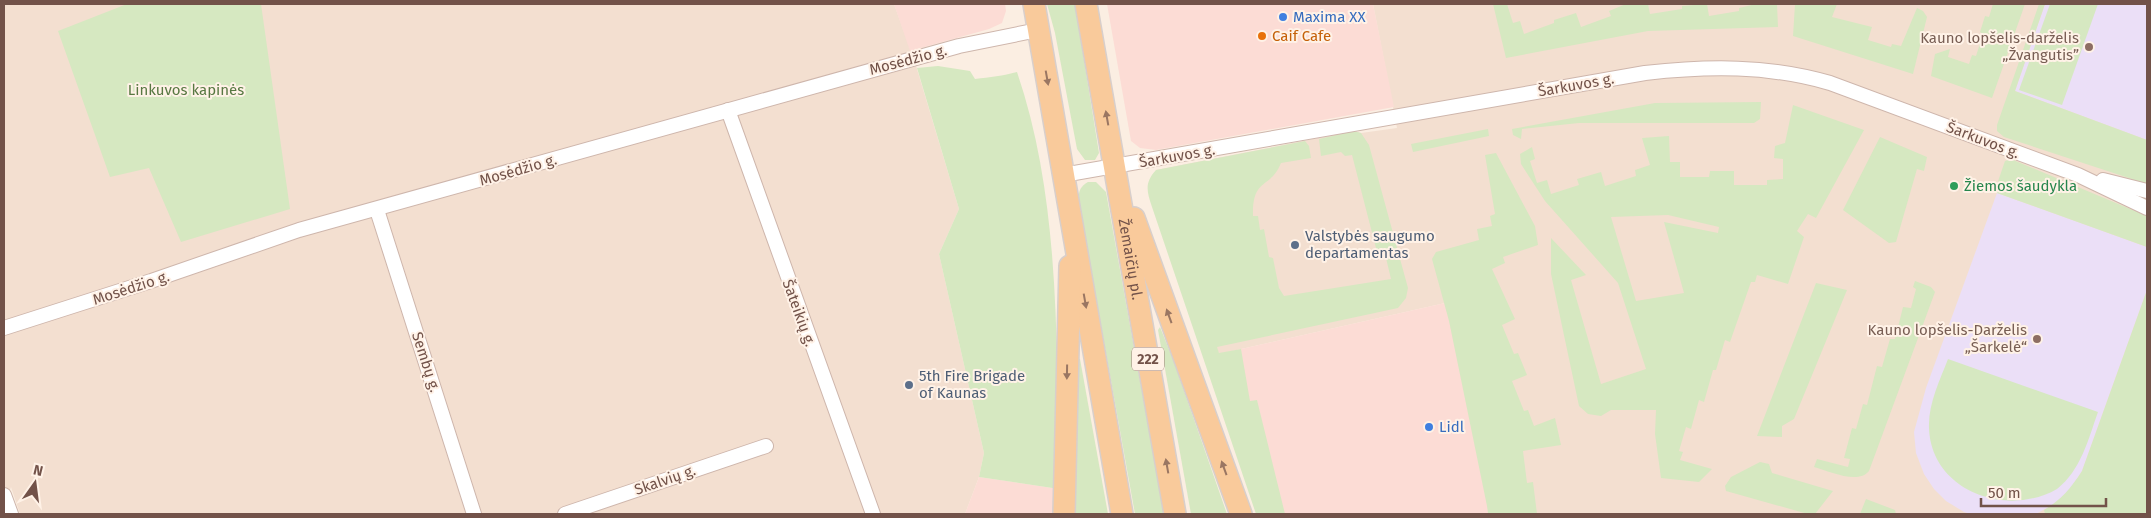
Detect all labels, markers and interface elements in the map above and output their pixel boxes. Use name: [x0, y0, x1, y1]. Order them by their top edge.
place label: Maxima XX: [1293, 8, 1366, 26]
marker: Maxima XX: [1277, 11, 1289, 23]
place label: Caif Cafe: [1272, 27, 1331, 45]
place label: Kauno lopšelis-darželis „Žvangutis”: [1920, 29, 2079, 64]
marker: Caif Cafe: [1256, 30, 1268, 42]
street label: Mosėdžio g.: [867, 41, 949, 79]
marker: Kauno lopšelis-darželis „Žvangutis”: [2083, 41, 2095, 53]
street label: Šarkuvos g.: [1537, 69, 1615, 101]
one-way arrow: [1043, 70, 1051, 86]
park label: Linkuvos kapinės: [128, 81, 244, 99]
one-way arrow: [1102, 110, 1110, 126]
street label: Šarkuvos g.: [1944, 118, 2022, 162]
street label: Šarkuvos g.: [1138, 140, 1216, 172]
street label: Mosėdžio g.: [477, 150, 559, 190]
place label: Žiemos šaudykla: [1964, 177, 2077, 195]
marker: Žiemos šaudykla: [1948, 180, 1960, 192]
street label: Žemaičių pl.: [1115, 217, 1146, 301]
place label: Valstybės saugumo departamentas: [1305, 227, 1435, 262]
marker: Valstybės saugumo departamentas: [1289, 239, 1301, 251]
street label: Mosėdžio g.: [90, 267, 172, 309]
street label: Šateikių g.: [779, 277, 819, 349]
one-way arrow: [1082, 293, 1090, 309]
one-way arrow: [1165, 308, 1172, 323]
place label: Kauno lopšelis-Darželis „Šarkelė“: [1868, 321, 2027, 356]
street label: Sembų g.: [408, 330, 444, 394]
marker: Kauno lopšelis-Darželis „Šarkelė“: [2031, 333, 2043, 345]
road number: 222: [1132, 348, 1164, 370]
one-way arrow: [1063, 364, 1071, 380]
place label: 5th Fire Brigade of Kaunas: [919, 367, 1025, 402]
marker: 5th Fire Brigade of Kaunas: [903, 379, 915, 391]
place label: Lidl: [1439, 418, 1465, 436]
marker: Lidl: [1423, 421, 1435, 433]
north arrow: [10, 458, 60, 508]
one-way arrow: [1162, 458, 1170, 474]
text: N: [31, 461, 45, 480]
street label: Skalvių g.: [632, 461, 698, 499]
one-way arrow: [1220, 461, 1227, 476]
scale bar: [1981, 476, 2106, 508]
text: 50 m: [1988, 484, 2021, 502]

